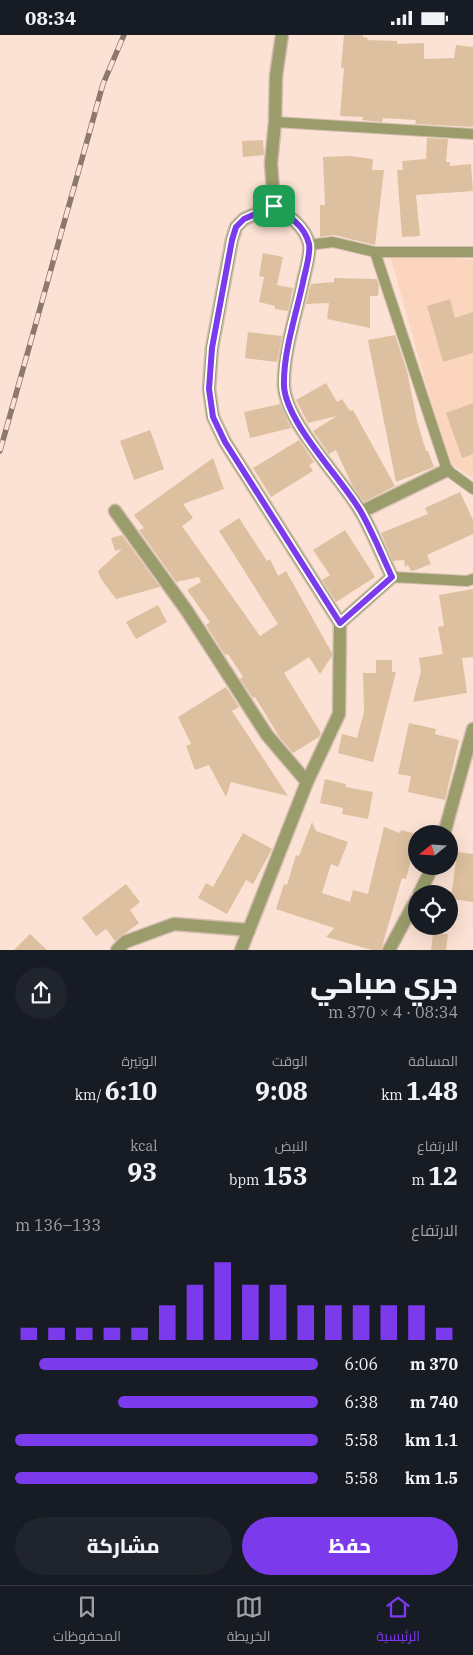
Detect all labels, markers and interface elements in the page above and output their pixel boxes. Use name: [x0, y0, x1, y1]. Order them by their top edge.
text: 08:34: [25, 6, 76, 30]
pin: [253, 185, 295, 227]
icon: arrive: [260, 192, 288, 220]
north arrow: [408, 825, 458, 875]
map controls: [408, 825, 458, 935]
button: locate: [408, 885, 458, 935]
text: جري صباحي: [310, 964, 458, 1001]
button: share: [15, 967, 67, 1019]
text: 08:34 · 4 × 370 m: [328, 1002, 458, 1022]
text: الوتيرة: [121, 1052, 157, 1070]
text: الوقت: [272, 1052, 308, 1070]
text: المسافة: [408, 1052, 458, 1070]
text: 6:10: [105, 1074, 157, 1107]
text: 9:08: [255, 1074, 308, 1107]
text: 1.48: [406, 1074, 458, 1107]
text: /km: [75, 1086, 105, 1104]
text: km: [381, 1086, 406, 1104]
text: kcal: [130, 1137, 157, 1155]
text: النبض: [275, 1137, 308, 1155]
text: الارتفاع: [417, 1137, 458, 1155]
text: 93: [127, 1155, 157, 1188]
text: 153: [263, 1159, 308, 1192]
text: 12: [428, 1159, 458, 1192]
text: bpm: [229, 1171, 263, 1189]
text: m: [411, 1171, 428, 1189]
text: 133–136 m: [15, 1215, 101, 1235]
text: الارتفاع: [411, 1220, 458, 1240]
text: 6:06: [345, 1354, 378, 1374]
text: 370 m: [410, 1354, 458, 1374]
text: 6:38: [345, 1392, 378, 1412]
text: 740 m: [410, 1392, 458, 1412]
text: 5:58: [345, 1430, 378, 1450]
text: 1.1 km: [405, 1430, 458, 1450]
text: 5:58: [345, 1468, 378, 1488]
text: 1.5 km: [405, 1468, 458, 1488]
button: مشاركة: [15, 1517, 232, 1575]
button: حفظ: [242, 1517, 458, 1575]
tab: المحفوظات: [53, 1593, 121, 1649]
tab: الخريطة: [227, 1593, 270, 1649]
tab: الرئيسية: [376, 1593, 420, 1649]

